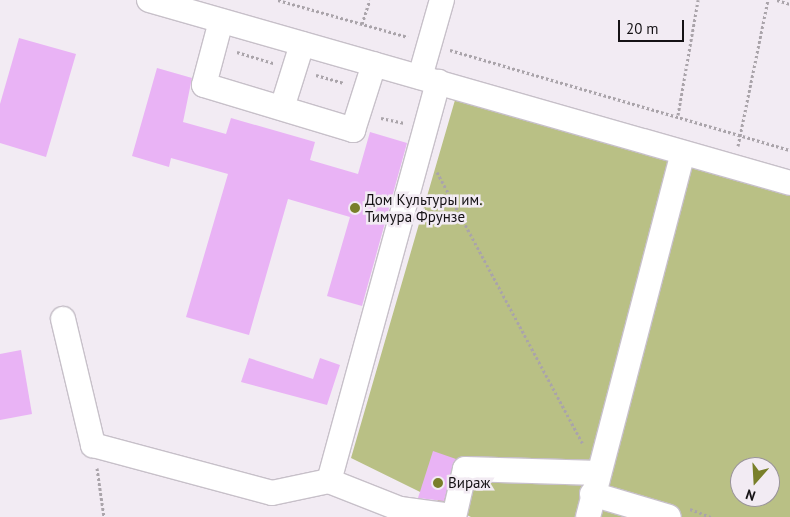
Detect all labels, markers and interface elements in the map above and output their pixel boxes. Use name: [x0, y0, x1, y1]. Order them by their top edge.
scale bar: [620, 10, 686, 42]
text: 20 m: [626, 19, 659, 38]
place label: Дом Культуры им. Тимура Фрунзе: [365, 190, 482, 225]
marker: Дом Культуры им. Тимура Фрунзе: [349, 202, 361, 214]
north arrow: [730, 457, 780, 507]
place label: Вираж: [448, 474, 490, 492]
marker: Вираж: [432, 477, 444, 489]
text: N: [743, 485, 758, 505]

